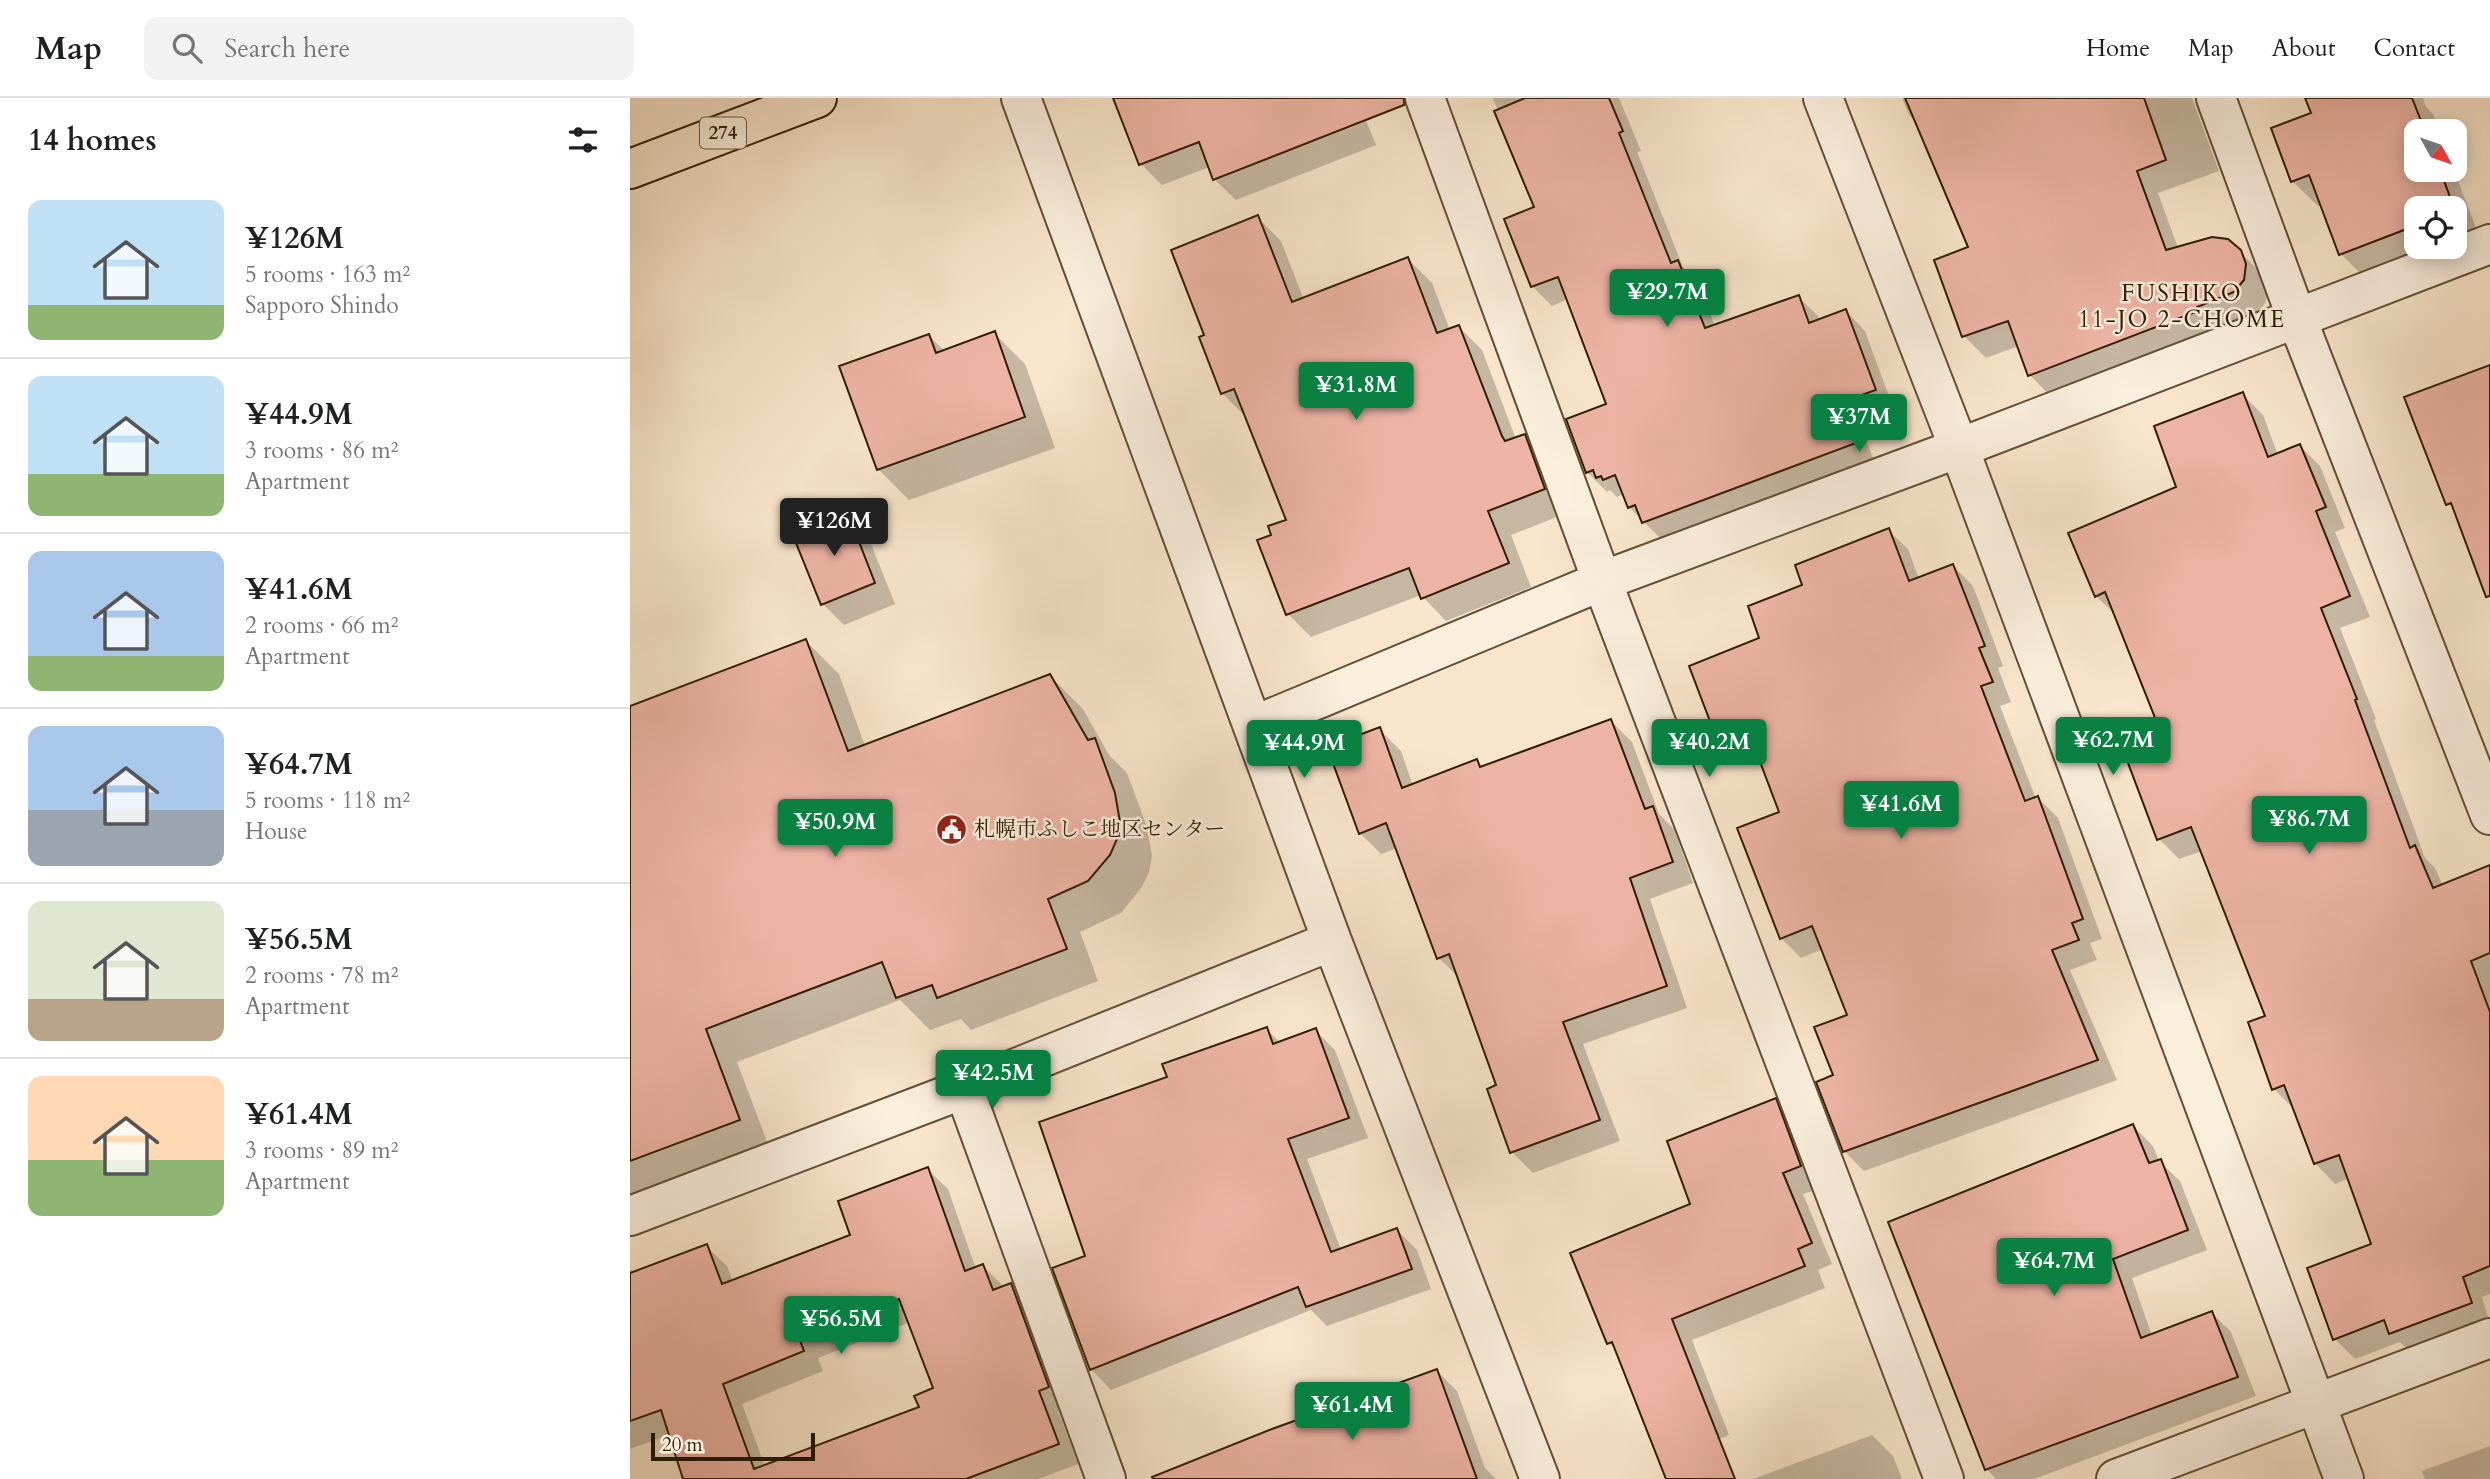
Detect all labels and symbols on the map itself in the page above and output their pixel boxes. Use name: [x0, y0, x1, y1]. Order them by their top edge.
road number: 274: [700, 118, 746, 148]
north arrow: [2404, 119, 2468, 182]
pin: ¥29.7M: [1610, 270, 1724, 329]
district label: FUSHIKO 11-JO 2-CHOME: [2078, 278, 2286, 335]
pin: ¥31.8M: [1299, 362, 1413, 422]
pin: ¥37M: [1818, 394, 1900, 454]
pin: ¥126M: [785, 498, 883, 558]
pin: ¥62.7M: [2056, 718, 2170, 777]
pin: ¥44.9M: [1247, 720, 1361, 780]
pin: ¥40.2M: [1652, 720, 1766, 779]
pin: ¥41.6M: [1844, 782, 1958, 841]
pin: ¥86.7M: [2252, 796, 2366, 856]
pin: ¥50.9M: [778, 800, 892, 859]
public building icon: 札幌市ふしこ地区センター: [934, 812, 968, 846]
place label: 札幌市ふしこ地区センター: [974, 815, 1225, 844]
pin: ¥42.5M: [936, 1051, 1050, 1110]
pin: ¥64.7M: [1997, 1238, 2111, 1298]
pin: ¥56.5M: [784, 1296, 898, 1356]
pin: ¥61.4M: [1295, 1382, 1409, 1442]
scale bar: [651, 1430, 816, 1462]

